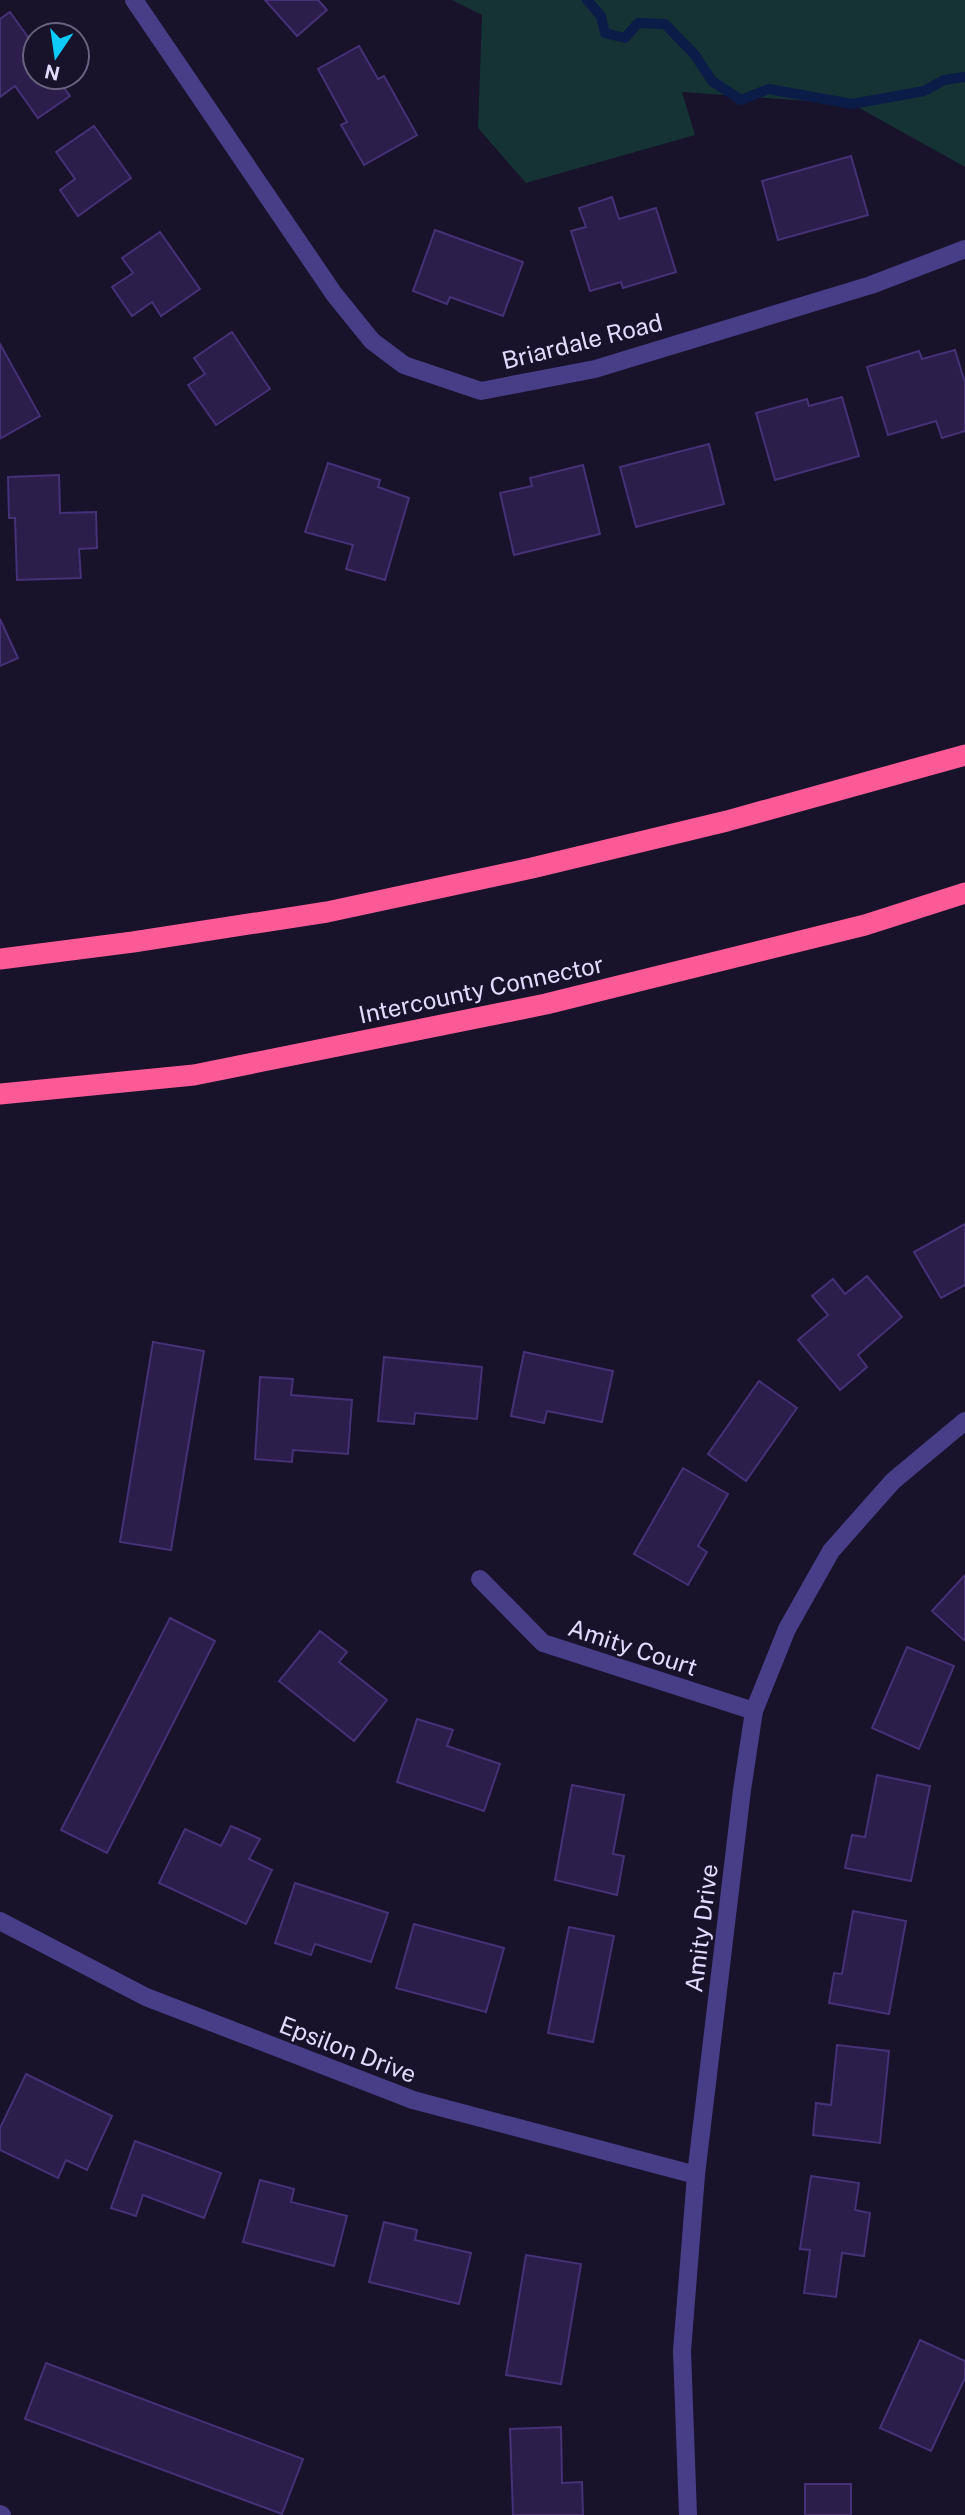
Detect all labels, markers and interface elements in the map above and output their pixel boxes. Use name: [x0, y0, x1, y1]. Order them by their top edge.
north arrow: [21, 21, 91, 91]
text: N: [42, 60, 62, 85]
street label: Briardale Road: [499, 308, 665, 374]
street label: Intercounty Connector: [356, 949, 606, 1029]
street label: Amity Court: [565, 1613, 701, 1681]
street label: Amity Drive: [679, 1862, 723, 1994]
street label: Epsilon Drive: [276, 2010, 420, 2088]

